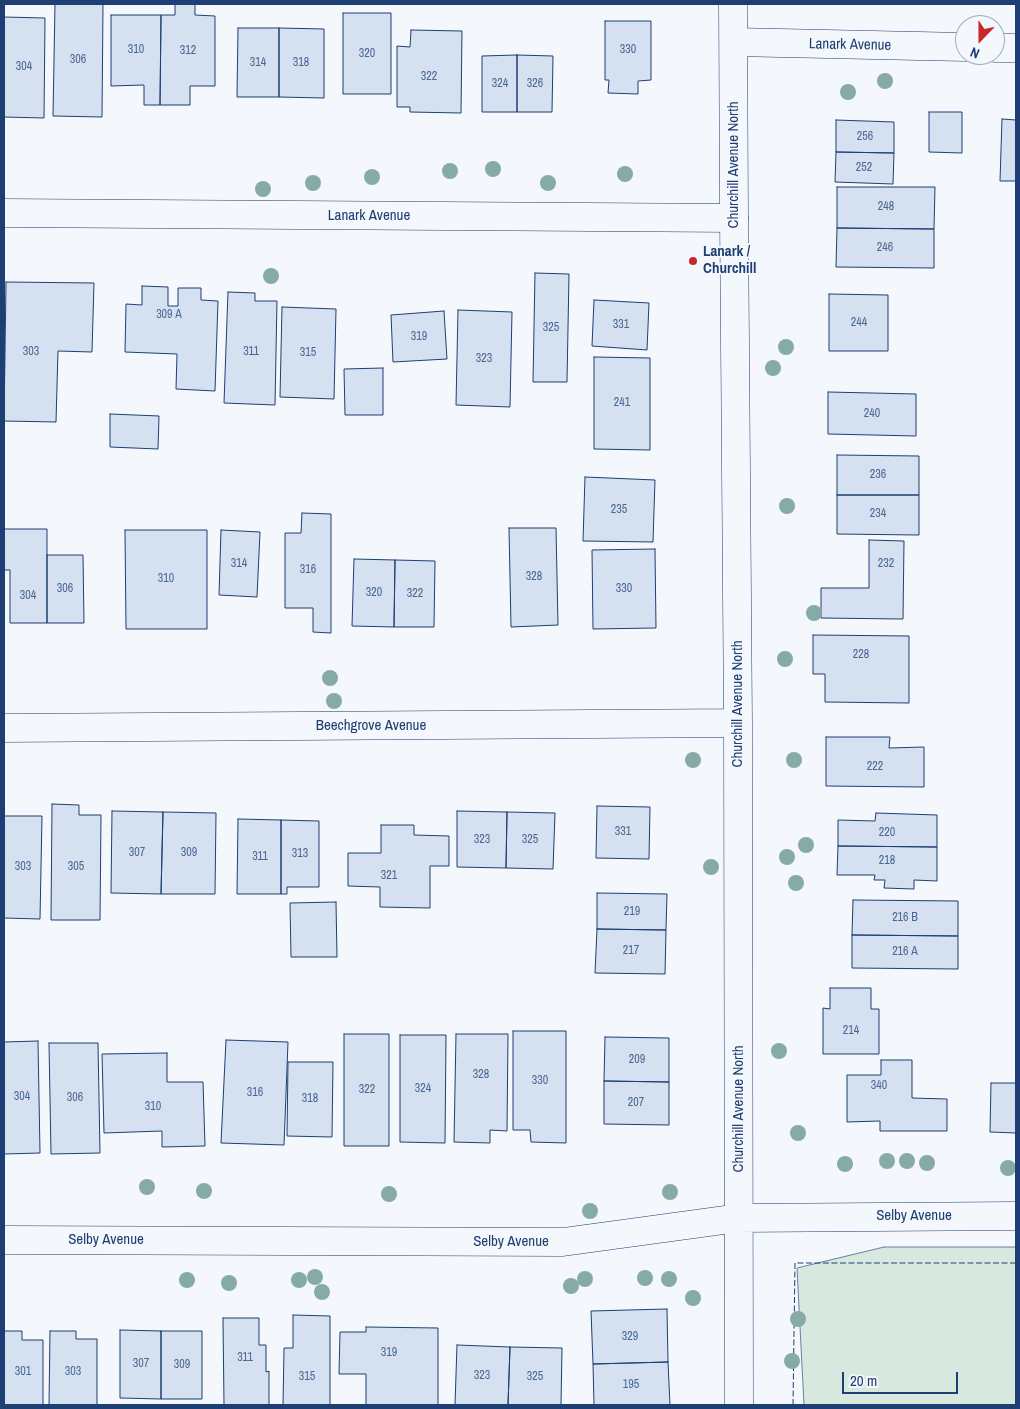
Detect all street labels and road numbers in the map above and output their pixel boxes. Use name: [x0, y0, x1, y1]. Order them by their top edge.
street label: Lanark Avenue: [809, 35, 891, 55]
street label: Churchill Avenue North: [725, 102, 743, 228]
street label: Lanark Avenue: [328, 207, 410, 225]
street label: Churchill Avenue North: [729, 641, 747, 767]
street label: Beechgrove Avenue: [316, 717, 426, 735]
street label: Churchill Avenue North: [730, 1046, 748, 1172]
street label: Selby Avenue: [876, 1207, 952, 1225]
street label: Selby Avenue: [68, 1231, 144, 1249]
street label: Selby Avenue: [473, 1233, 549, 1251]

